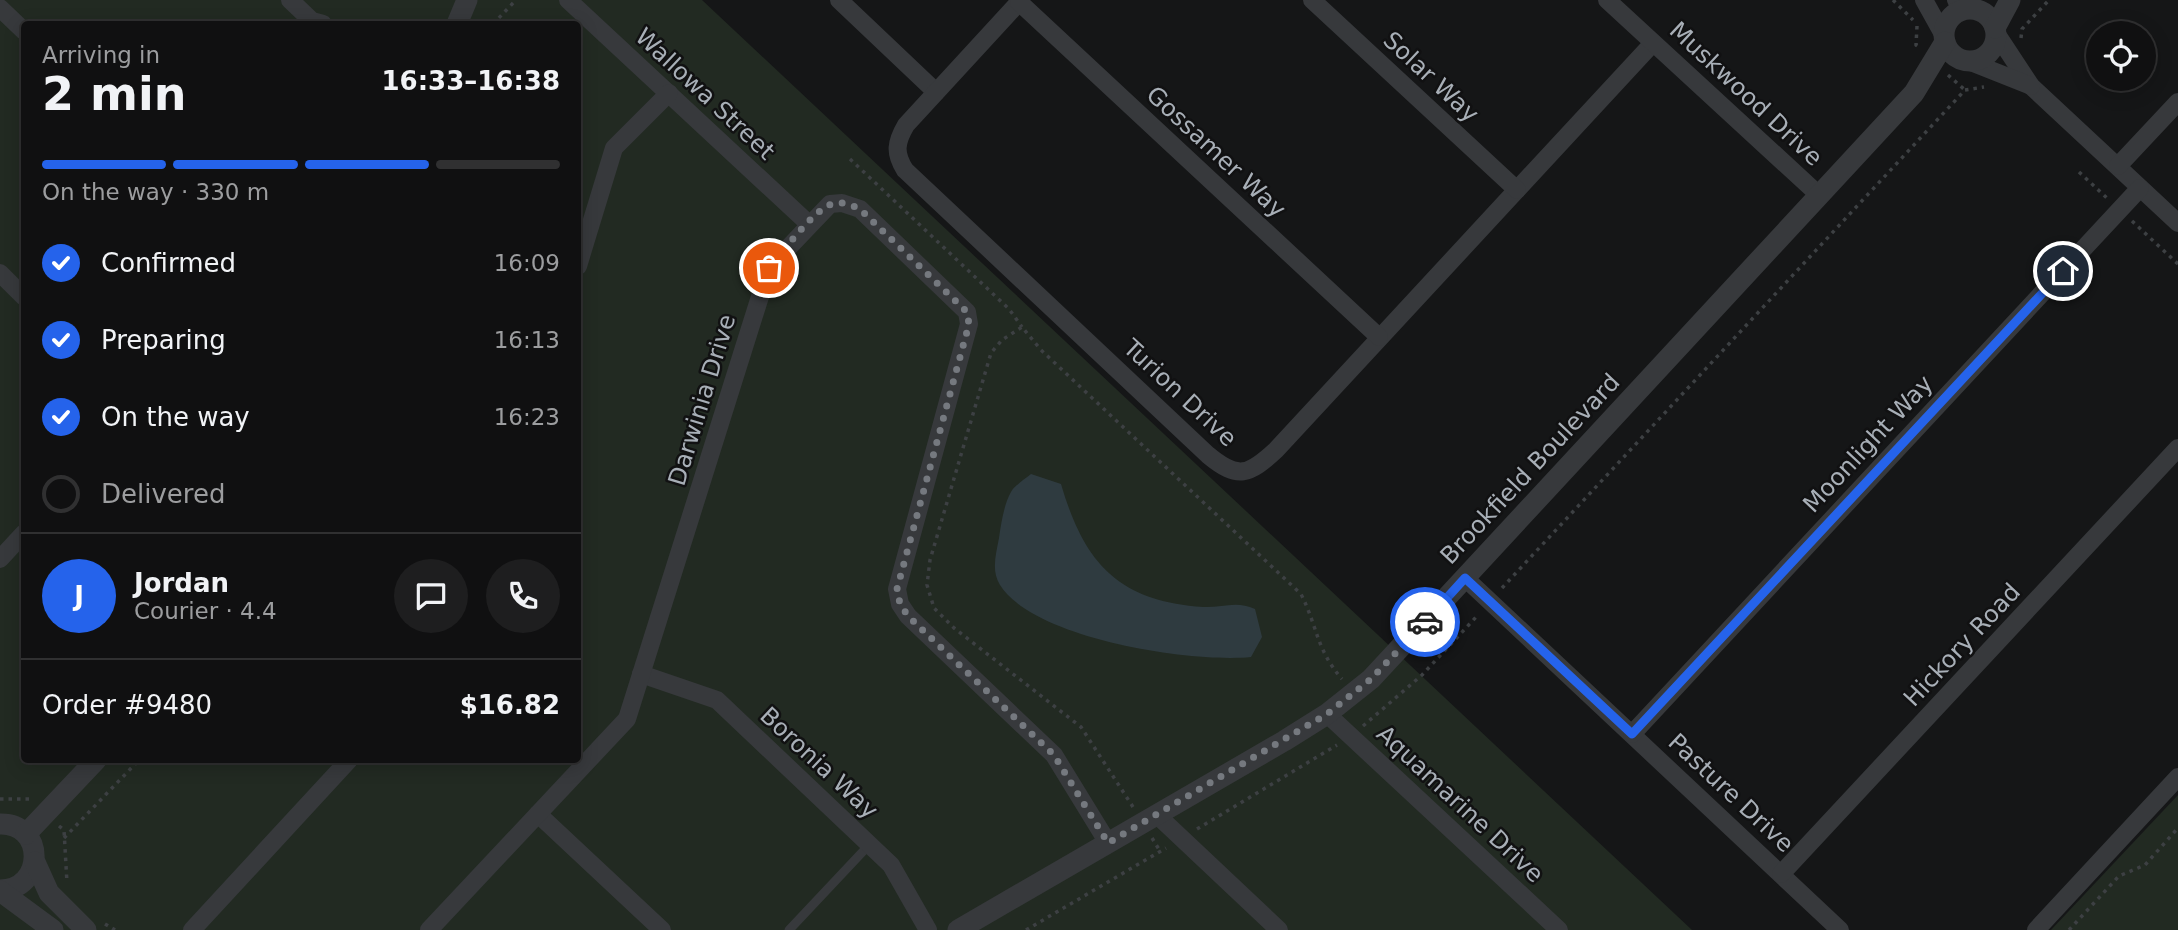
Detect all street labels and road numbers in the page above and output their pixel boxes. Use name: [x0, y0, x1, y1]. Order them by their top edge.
street label: Muskwood Drive: [1664, 16, 1828, 172]
street label: Wallowa Street: [630, 22, 780, 166]
street label: Solar Way: [1378, 26, 1484, 128]
street label: Gossamer Way: [1141, 80, 1291, 224]
street label: Darwinia Drive: [663, 311, 741, 489]
street label: Turion Drive: [1117, 333, 1242, 452]
street label: Brookfield Boulevard: [1435, 368, 1625, 570]
street label: Moonlight Way: [1797, 370, 1939, 518]
street label: Hickory Road: [1898, 578, 2026, 712]
street label: Boronia Way: [754, 701, 884, 825]
street label: Aquamarine Drive: [1371, 720, 1549, 888]
street label: Pasture Drive: [1663, 728, 1799, 858]

